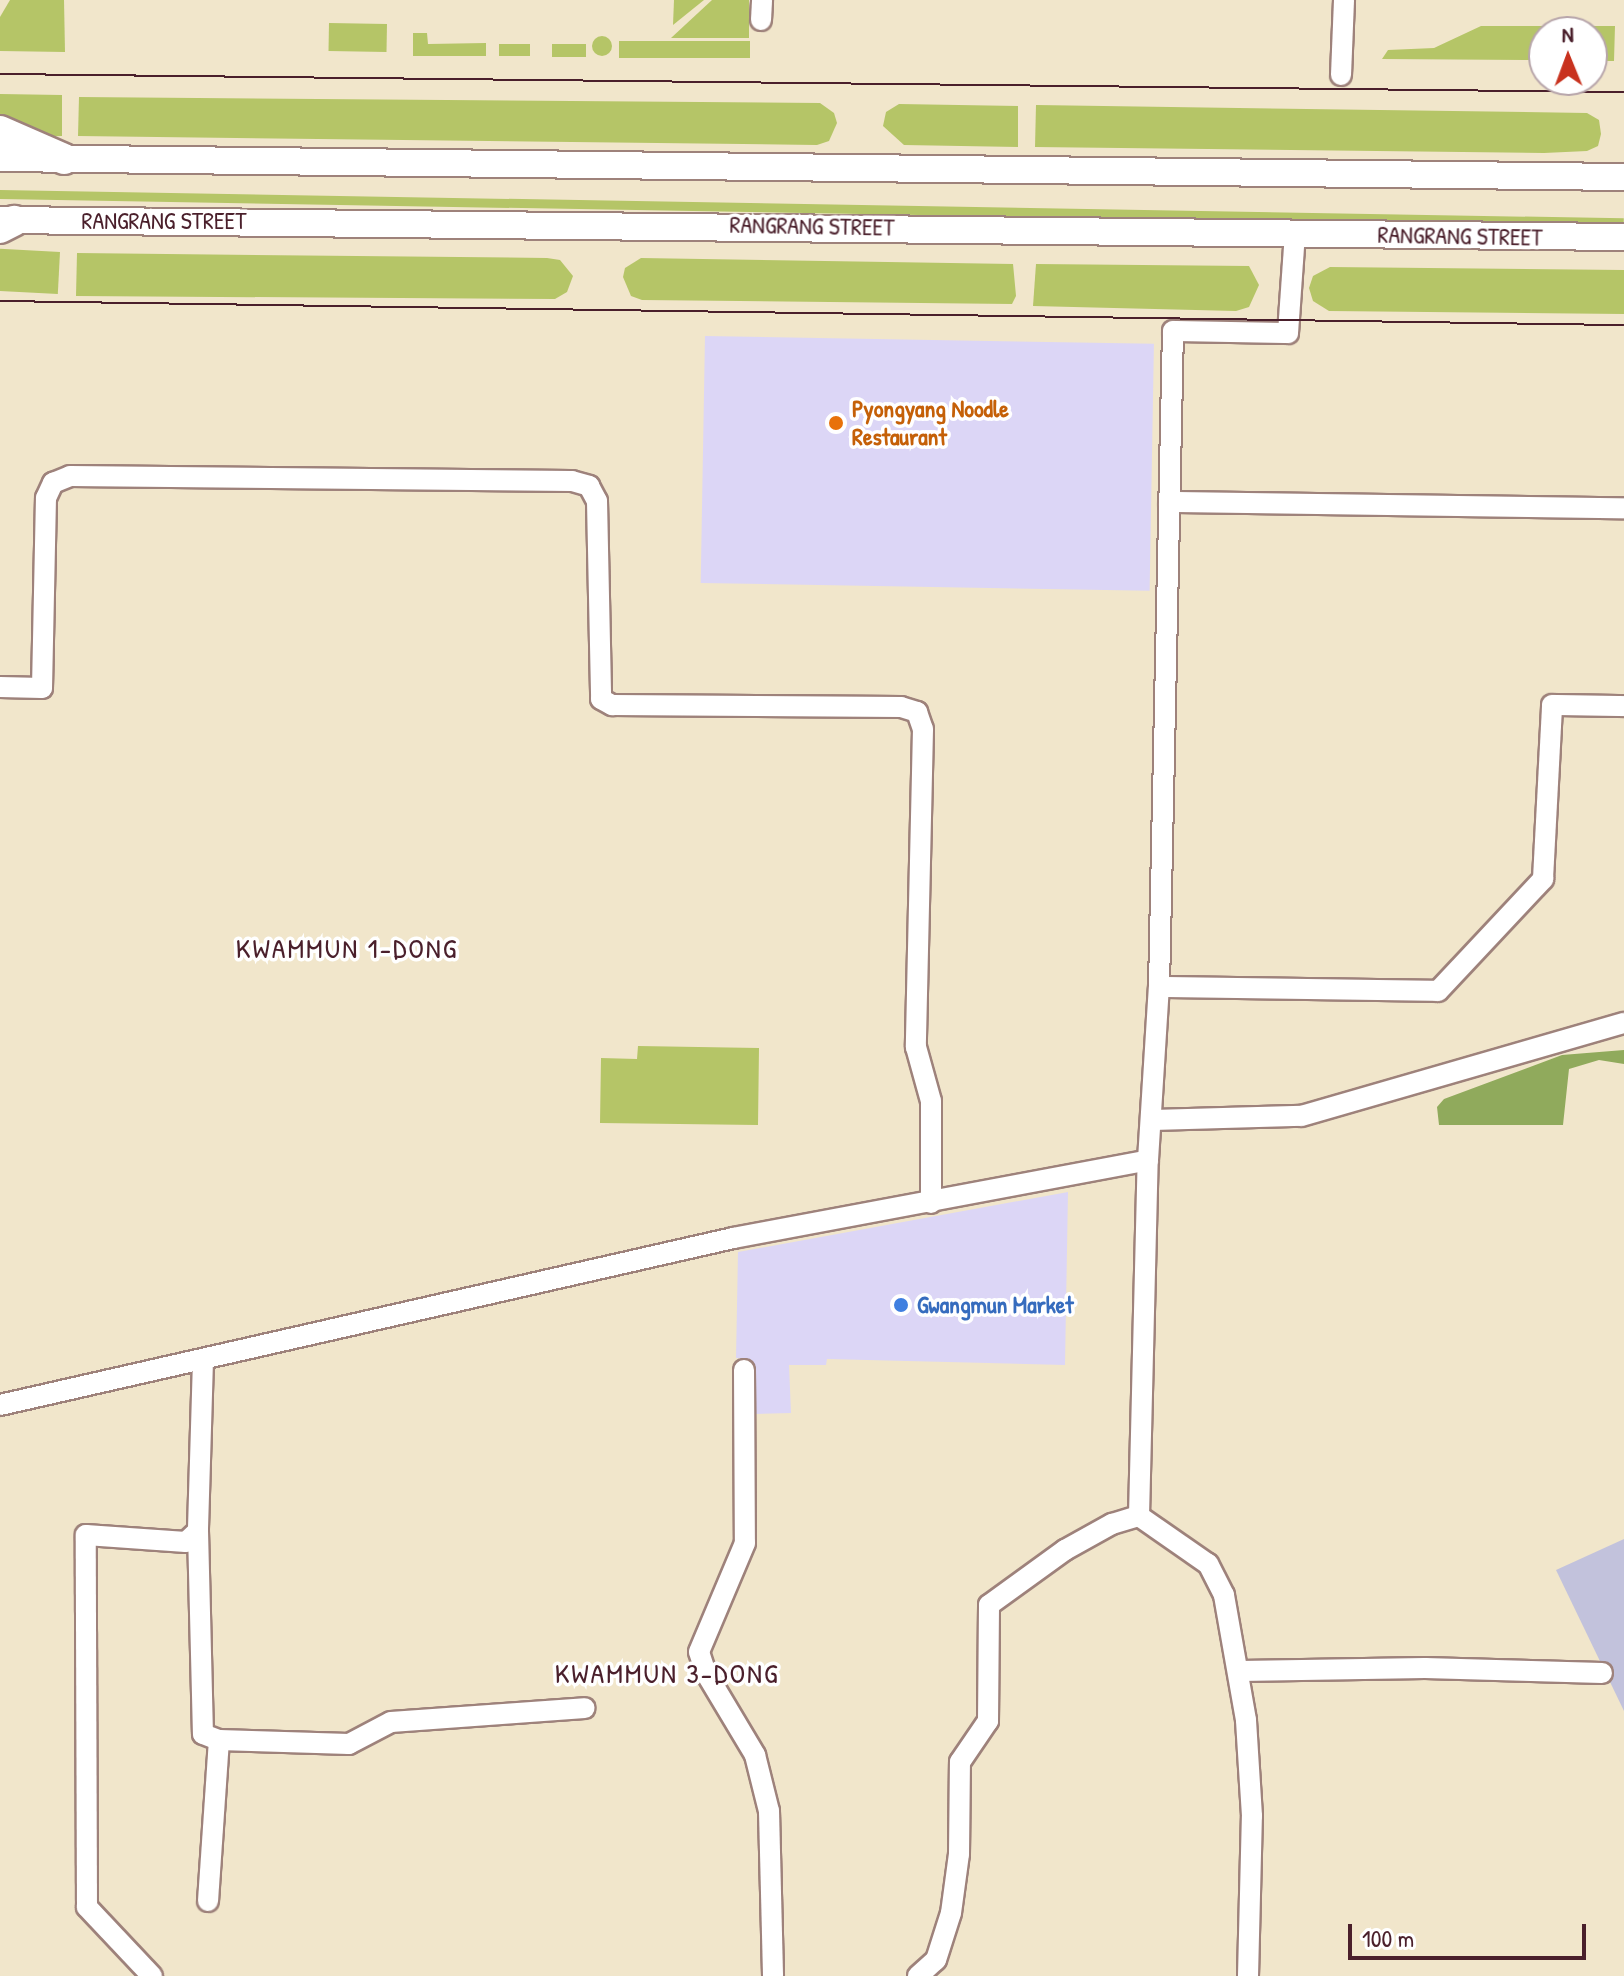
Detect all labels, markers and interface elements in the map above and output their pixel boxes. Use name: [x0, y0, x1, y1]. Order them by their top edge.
north arrow: [1528, 16, 1608, 96]
text: N: [1561, 19, 1574, 49]
street label: RANGRANG STREET: [82, 207, 246, 235]
street label: RANGRANG STREET: [729, 210, 895, 242]
street label: RANGRANG STREET: [1377, 220, 1543, 252]
place label: Pyongyang Noodle Restaurant: [852, 395, 1009, 451]
marker: Pyongyang Noodle Restaurant: [827, 414, 845, 432]
district label: KWAMMUN 1-DONG: [236, 931, 458, 965]
place label: Gwangmun Market: [917, 1291, 1074, 1319]
marker: Gwangmun Market: [892, 1296, 910, 1314]
district label: KWAMMUN 3-DONG: [555, 1656, 779, 1690]
scale bar: [1352, 1908, 1590, 1958]
text: 100 m: [1362, 1922, 1414, 1954]

